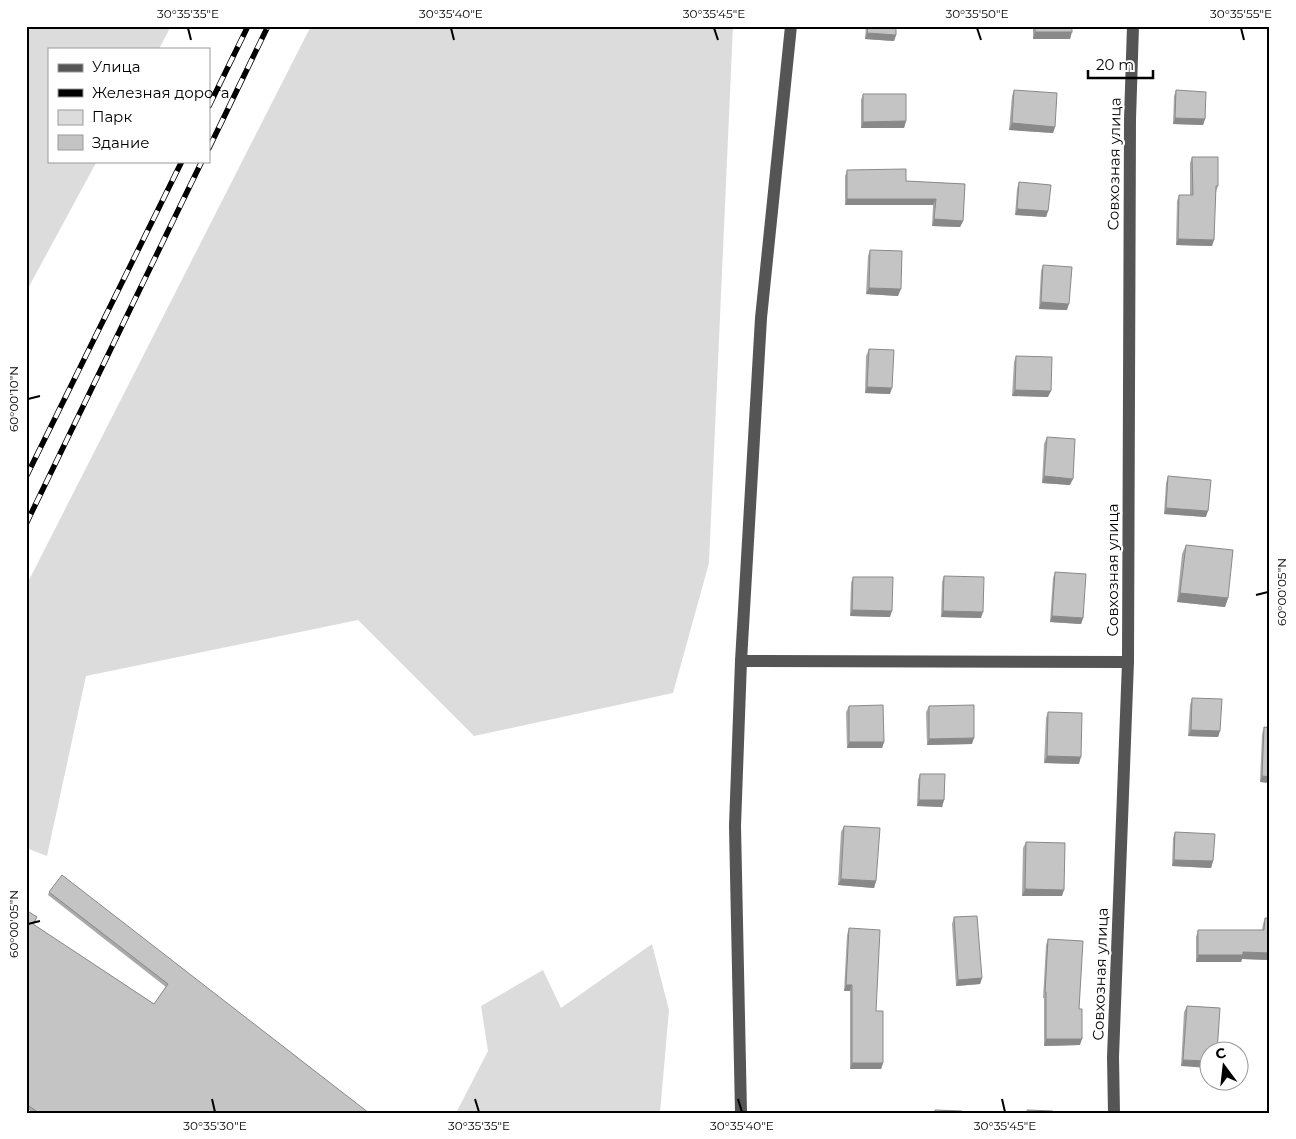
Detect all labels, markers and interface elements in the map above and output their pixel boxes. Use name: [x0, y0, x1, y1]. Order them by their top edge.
text: 30°35'35"E: [157, 6, 219, 21]
text: 30°35'40"E: [419, 6, 483, 21]
text: 30°35'45"E: [683, 6, 745, 21]
text: 30°35'50"E: [945, 6, 1009, 21]
text: 30°35'55"E: [1210, 6, 1272, 21]
legend: [48, 48, 210, 162]
scale bar: [1088, 48, 1154, 80]
text: 20 m: [1096, 55, 1134, 74]
text: Улица: [92, 57, 140, 76]
text: Железная дорога: [92, 83, 229, 102]
street label: Совхозная улица: [1103, 97, 1125, 231]
text: Парк: [92, 107, 132, 126]
text: Здание: [92, 133, 150, 152]
text: 60°00'10"N: [6, 366, 21, 432]
street label: Совхозная улица: [1103, 504, 1122, 636]
text: 60°00'05"N: [1274, 558, 1289, 626]
text: 60°00'05"N: [6, 890, 21, 958]
street label: Совхозная улица: [1088, 907, 1112, 1041]
north arrow: [1198, 1042, 1248, 1092]
text: С: [1213, 1043, 1228, 1063]
text: 30°35'30"E: [183, 1118, 247, 1133]
text: 30°35'35"E: [448, 1118, 510, 1133]
text: 30°35'40"E: [710, 1118, 774, 1133]
text: 30°35'45"E: [974, 1118, 1036, 1133]

